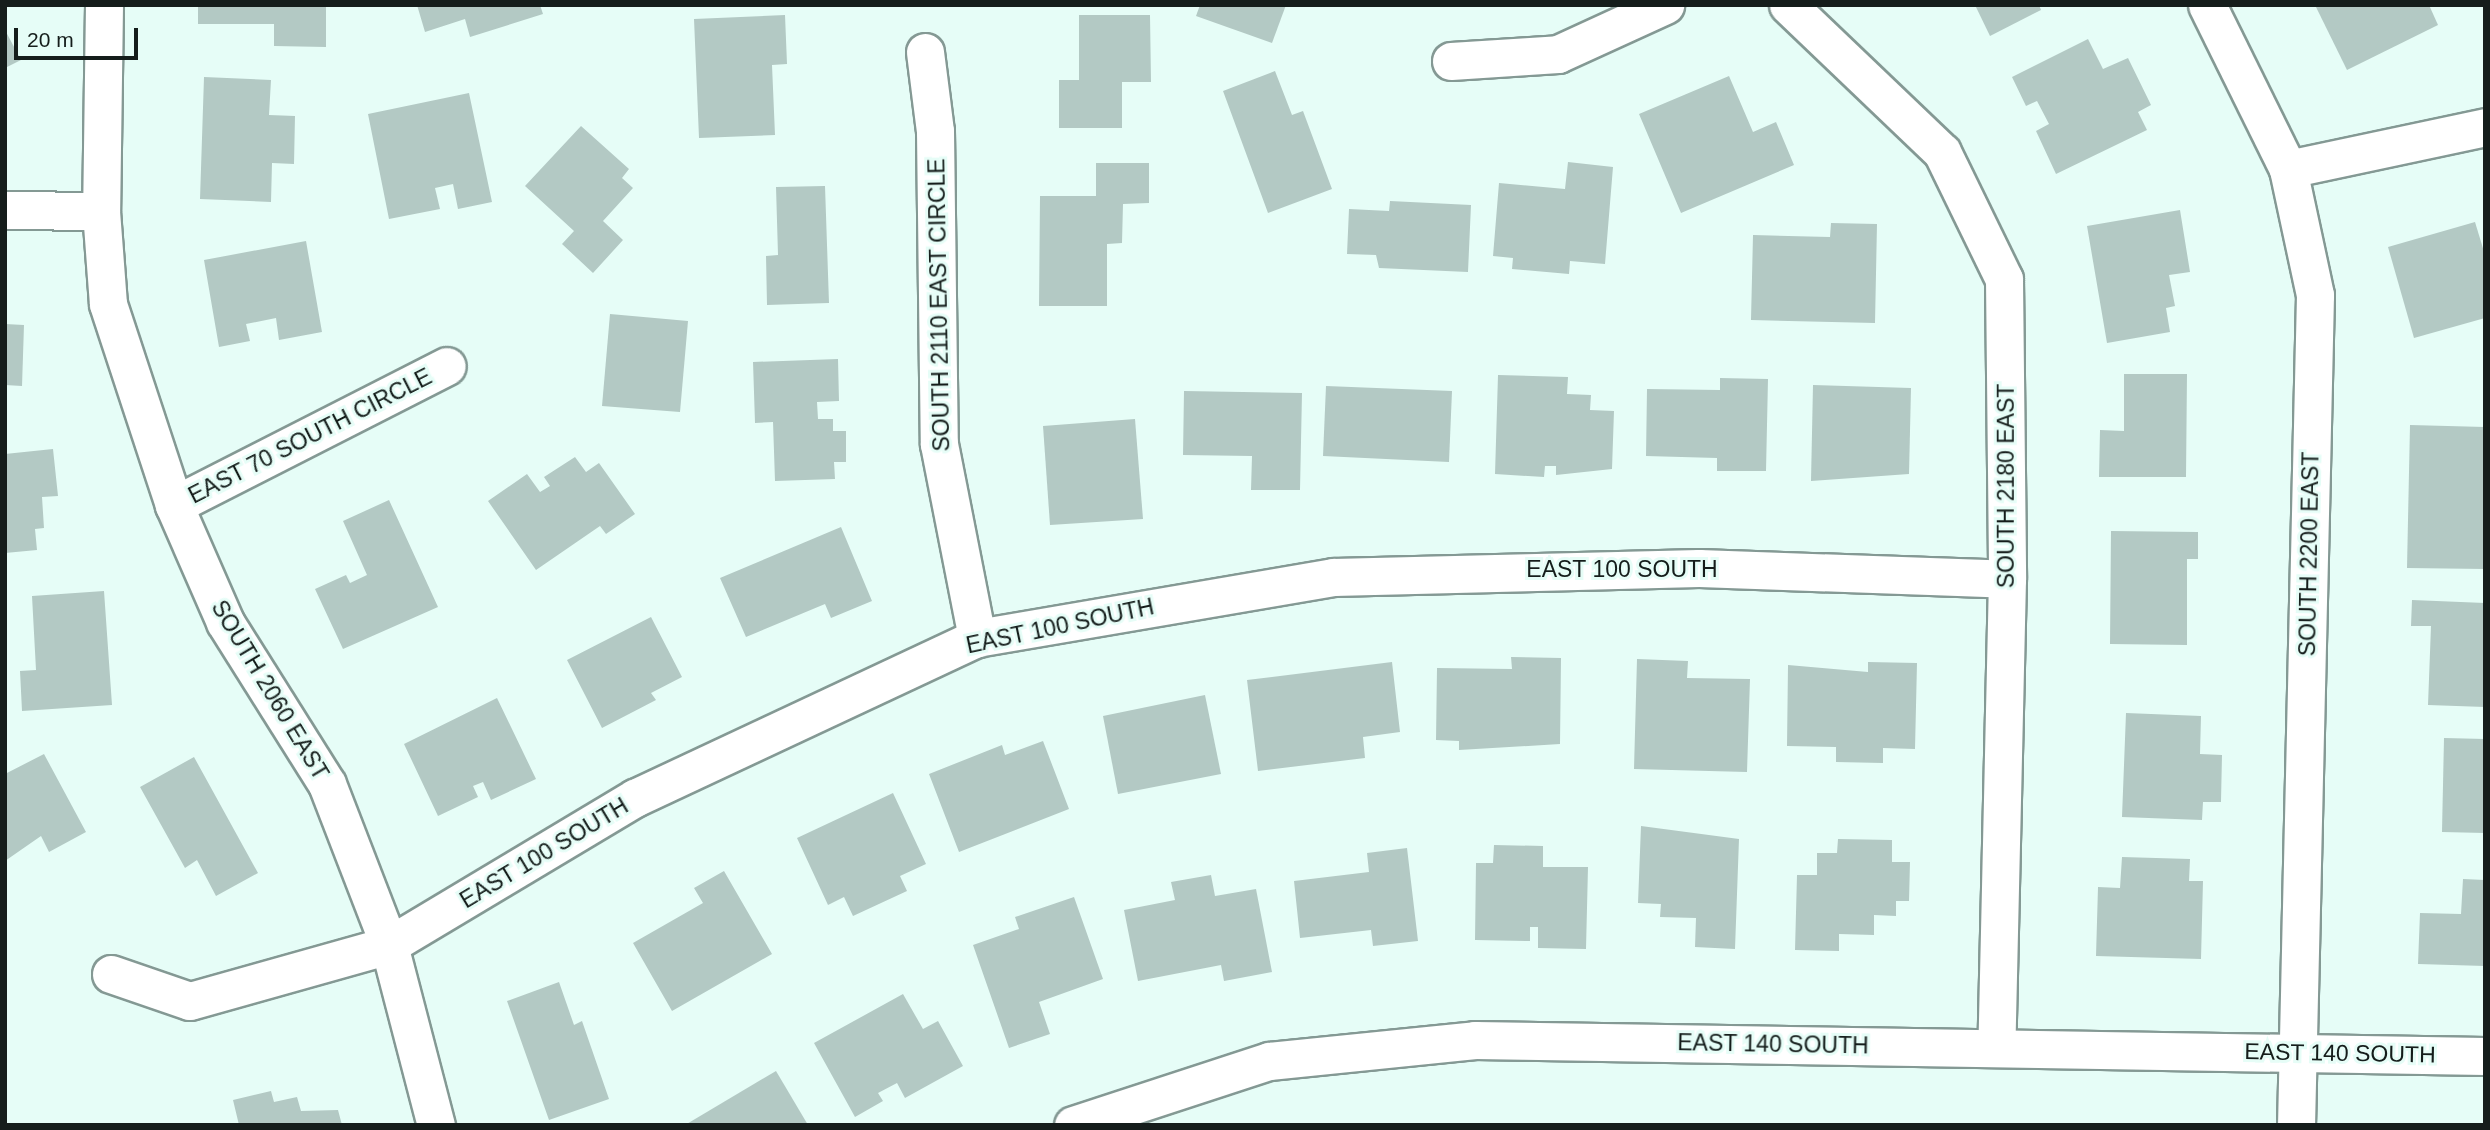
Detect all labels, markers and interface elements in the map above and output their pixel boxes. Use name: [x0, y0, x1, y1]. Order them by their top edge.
scale bar: [18, 14, 142, 58]
text: 20 m: [27, 28, 74, 51]
street label: SOUTH 2110 EAST CIRCLE: [923, 158, 955, 452]
street label: EAST 70 SOUTH CIRCLE: [184, 362, 436, 510]
street label: SOUTH 2180 EAST: [1992, 384, 2020, 588]
street label: SOUTH 2200 EAST: [2293, 452, 2325, 656]
street label: EAST 100 SOUTH: [1526, 555, 1718, 583]
street label: EAST 100 SOUTH: [963, 593, 1157, 659]
street label: SOUTH 2060 EAST: [206, 595, 334, 785]
street label: EAST 100 SOUTH: [455, 792, 633, 914]
street label: EAST 140 SOUTH: [1677, 1029, 1869, 1059]
street label: EAST 140 SOUTH: [2244, 1038, 2436, 1068]

